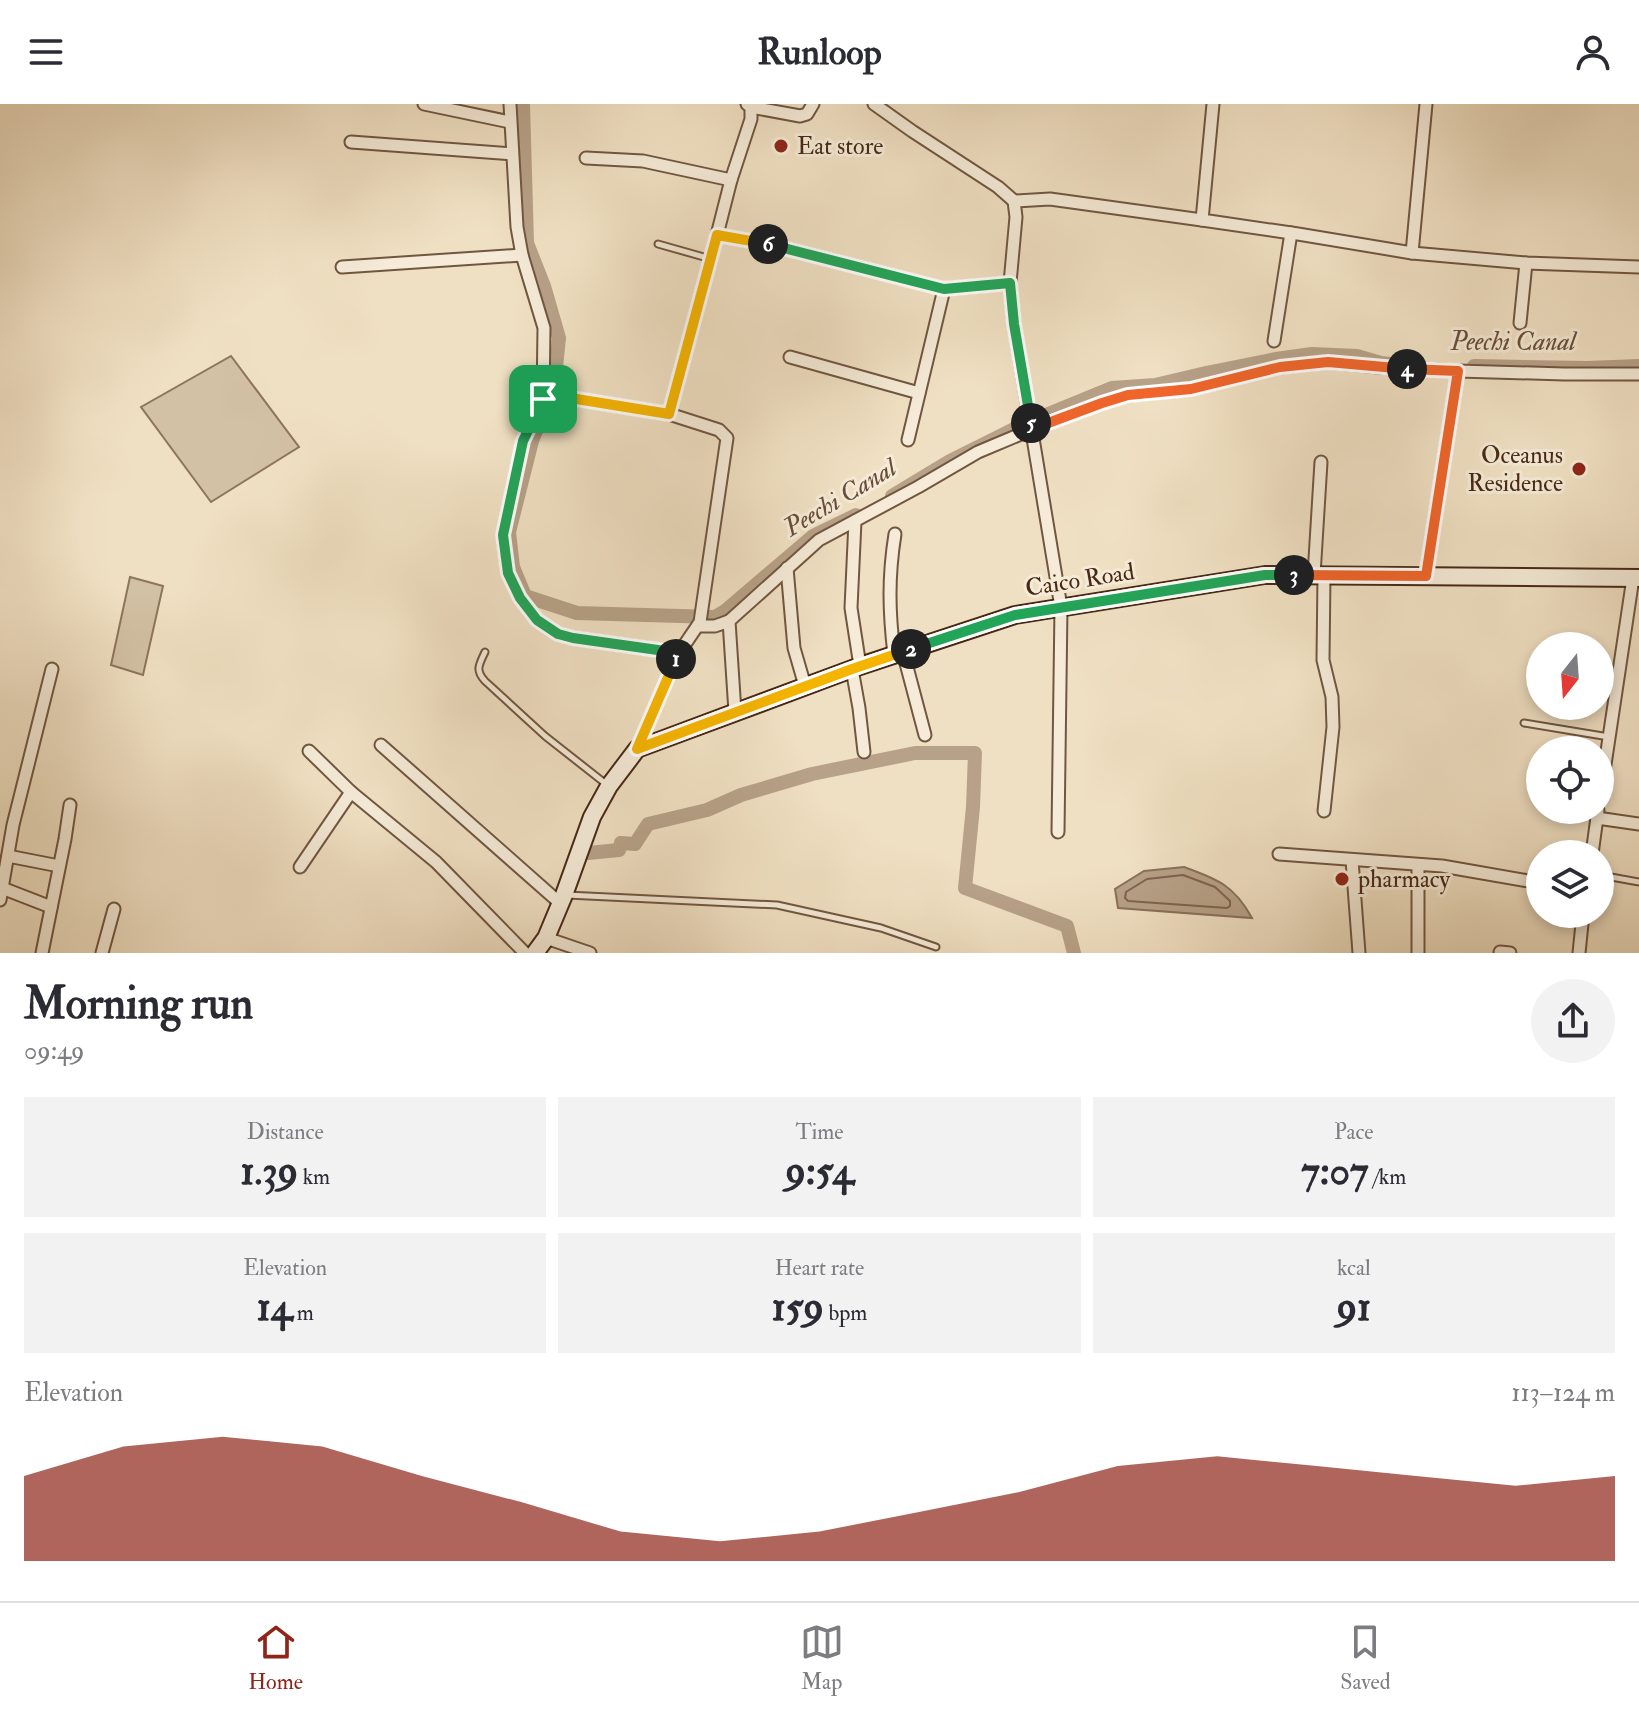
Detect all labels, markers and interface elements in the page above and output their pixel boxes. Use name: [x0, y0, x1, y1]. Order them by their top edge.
icon: menu: [24, 30, 68, 74]
text: Runloop: [757, 30, 882, 75]
icon: person: [1571, 30, 1615, 74]
place label: Eat store: [797, 131, 883, 162]
marker: Eat store: [772, 137, 790, 155]
pin: 6: [748, 224, 788, 264]
text: 6: [762, 230, 774, 258]
water label: Peechi Canal: [1449, 326, 1578, 358]
pin: 4: [1387, 349, 1427, 389]
text: 4: [1401, 355, 1413, 383]
pin: [509, 365, 577, 433]
icon: arrive: [521, 377, 565, 421]
pin: 5: [1011, 403, 1051, 443]
text: 5: [1026, 409, 1036, 437]
place label: Oceanus Residence: [1468, 440, 1563, 499]
water label: Peechi Canal: [777, 451, 904, 545]
marker: Oceanus Residence: [1570, 460, 1588, 478]
pin: 3: [1274, 555, 1314, 595]
street label: Caico Road: [1023, 556, 1137, 604]
text: 3: [1290, 561, 1298, 589]
pin: 2: [891, 629, 931, 669]
north arrow: [1526, 632, 1614, 720]
map controls: [1526, 632, 1614, 928]
text: 2: [905, 635, 917, 663]
pin: 1: [656, 639, 696, 679]
text: 1: [672, 645, 680, 673]
button: locate: [1526, 736, 1614, 824]
button: layers: [1526, 840, 1614, 928]
place label: pharmacy: [1357, 864, 1451, 895]
marker: pharmacy: [1333, 870, 1351, 888]
text: Morning run: [24, 977, 253, 1032]
button: share: [1531, 979, 1615, 1063]
text: 09:49: [24, 1035, 84, 1067]
text: Distance: [247, 1118, 324, 1146]
text: Time: [795, 1118, 844, 1146]
text: Pace: [1334, 1118, 1374, 1146]
text: 1.39: [240, 1146, 298, 1197]
text: 9:54: [785, 1146, 854, 1197]
text: 7:07: [1301, 1146, 1368, 1197]
text: km: [298, 1163, 330, 1191]
text: /km: [1368, 1163, 1406, 1191]
text: Elevation: [243, 1254, 327, 1282]
text: Heart rate: [775, 1254, 864, 1282]
text: kcal: [1337, 1254, 1371, 1282]
text: 14: [256, 1282, 292, 1333]
text: 159: [772, 1282, 824, 1333]
text: 91: [1337, 1282, 1371, 1333]
text: m: [292, 1299, 314, 1327]
text: bpm: [824, 1299, 867, 1327]
text: Elevation: [24, 1377, 123, 1409]
text: 113–124 m: [1511, 1377, 1615, 1409]
tab: Home: [248, 1620, 303, 1696]
tab: Map: [800, 1620, 844, 1696]
tab: Saved: [1340, 1620, 1391, 1696]

